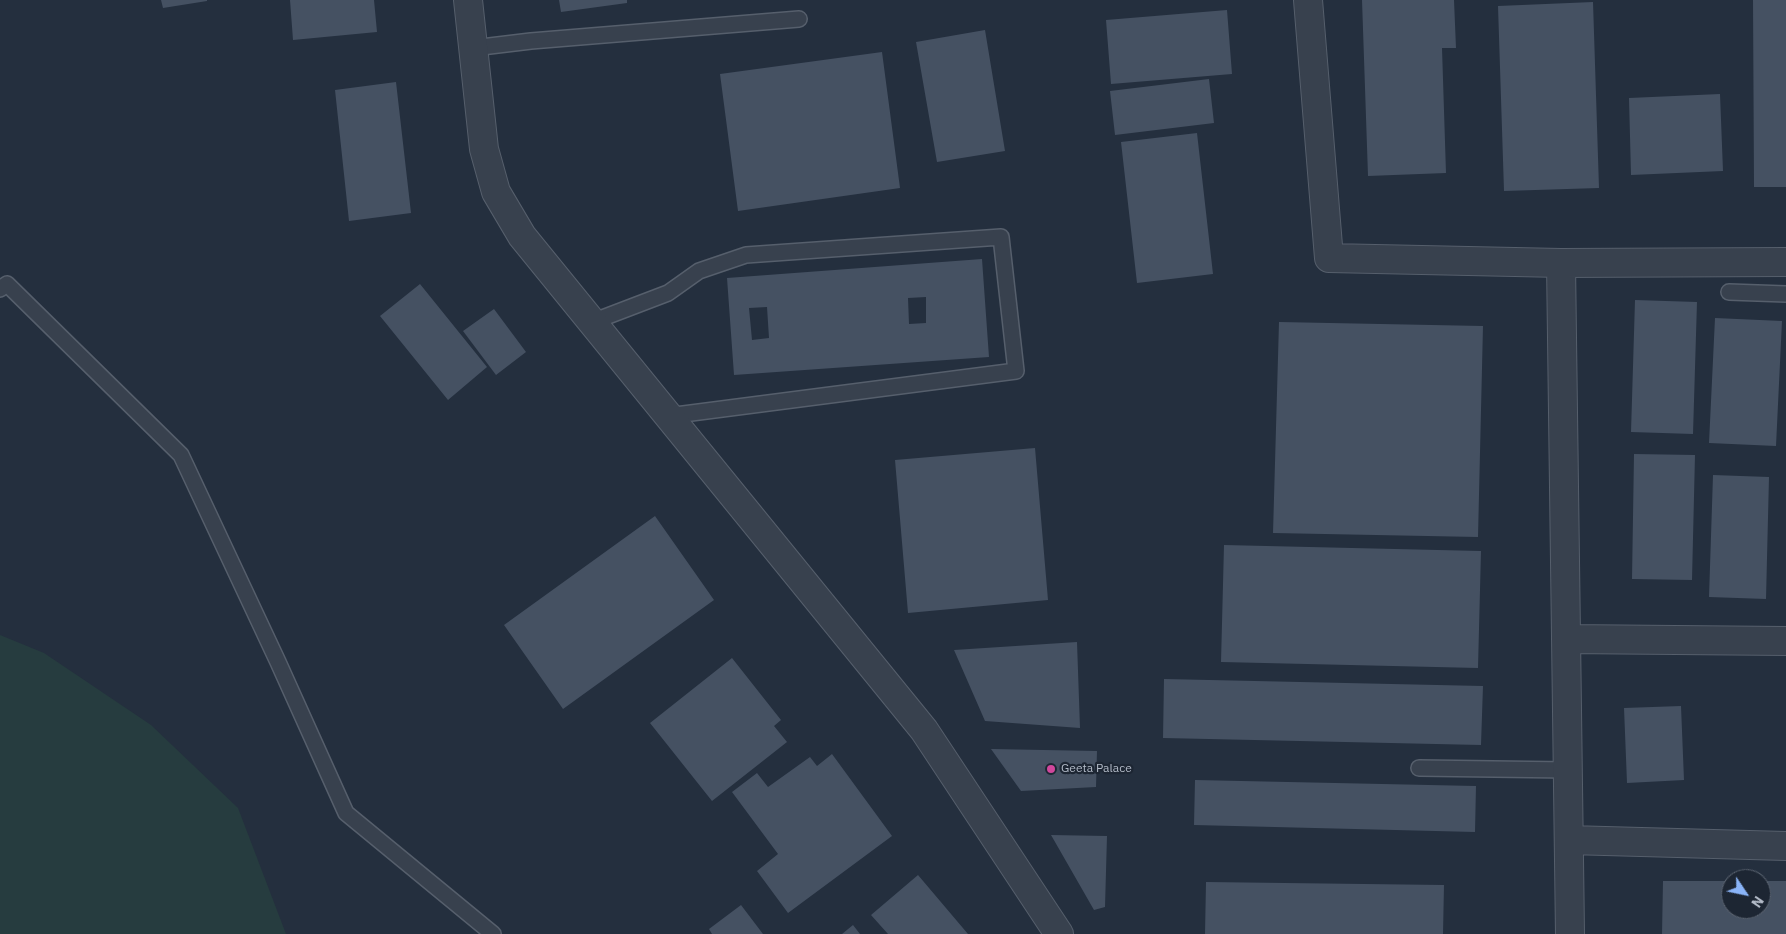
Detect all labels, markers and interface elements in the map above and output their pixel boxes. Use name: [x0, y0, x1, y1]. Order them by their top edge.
place label: Geeta Palace: [1061, 762, 1132, 776]
marker: Geeta Palace: [1045, 763, 1057, 775]
north arrow: [1721, 869, 1771, 919]
text: N: [1747, 893, 1768, 911]

